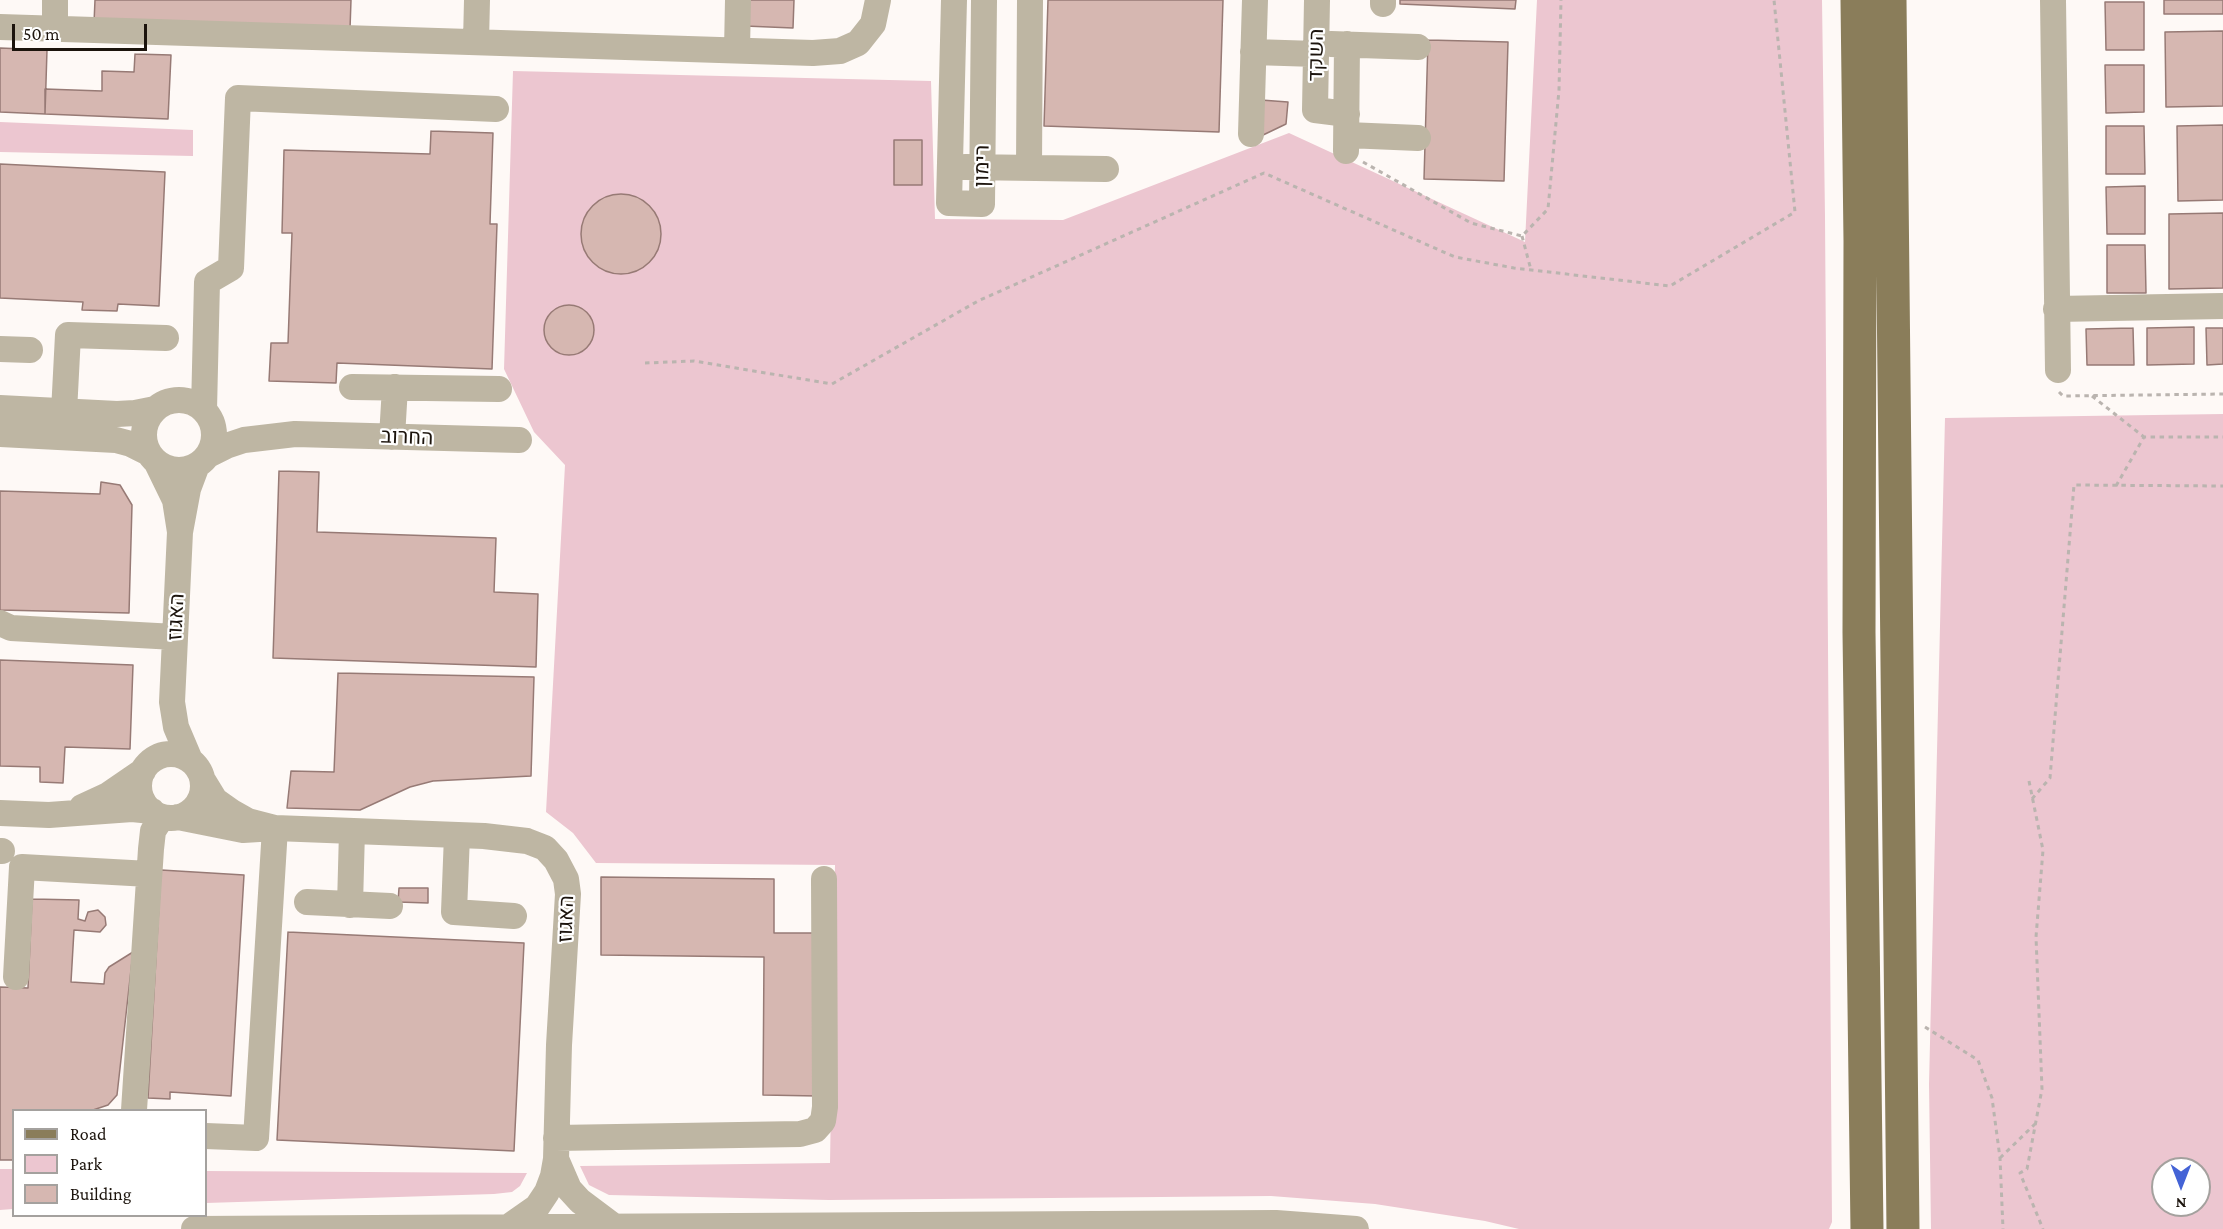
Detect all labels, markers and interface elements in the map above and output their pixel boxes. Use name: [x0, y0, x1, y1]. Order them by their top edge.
scale bar: [15, 12, 150, 50]
text: 50 m: [23, 24, 60, 44]
street label: השקד: [1303, 28, 1329, 82]
street label: רימון: [969, 145, 995, 187]
street label: החרוב: [380, 423, 434, 451]
street label: האגוז: [162, 593, 190, 641]
street label: האגוז: [553, 895, 579, 943]
legend: [12, 1109, 207, 1217]
text: Road: [70, 1124, 107, 1144]
text: Park: [70, 1154, 102, 1174]
north arrow: [2151, 1157, 2211, 1217]
text: Building: [70, 1184, 131, 1204]
text: N: [2176, 1195, 2186, 1212]

